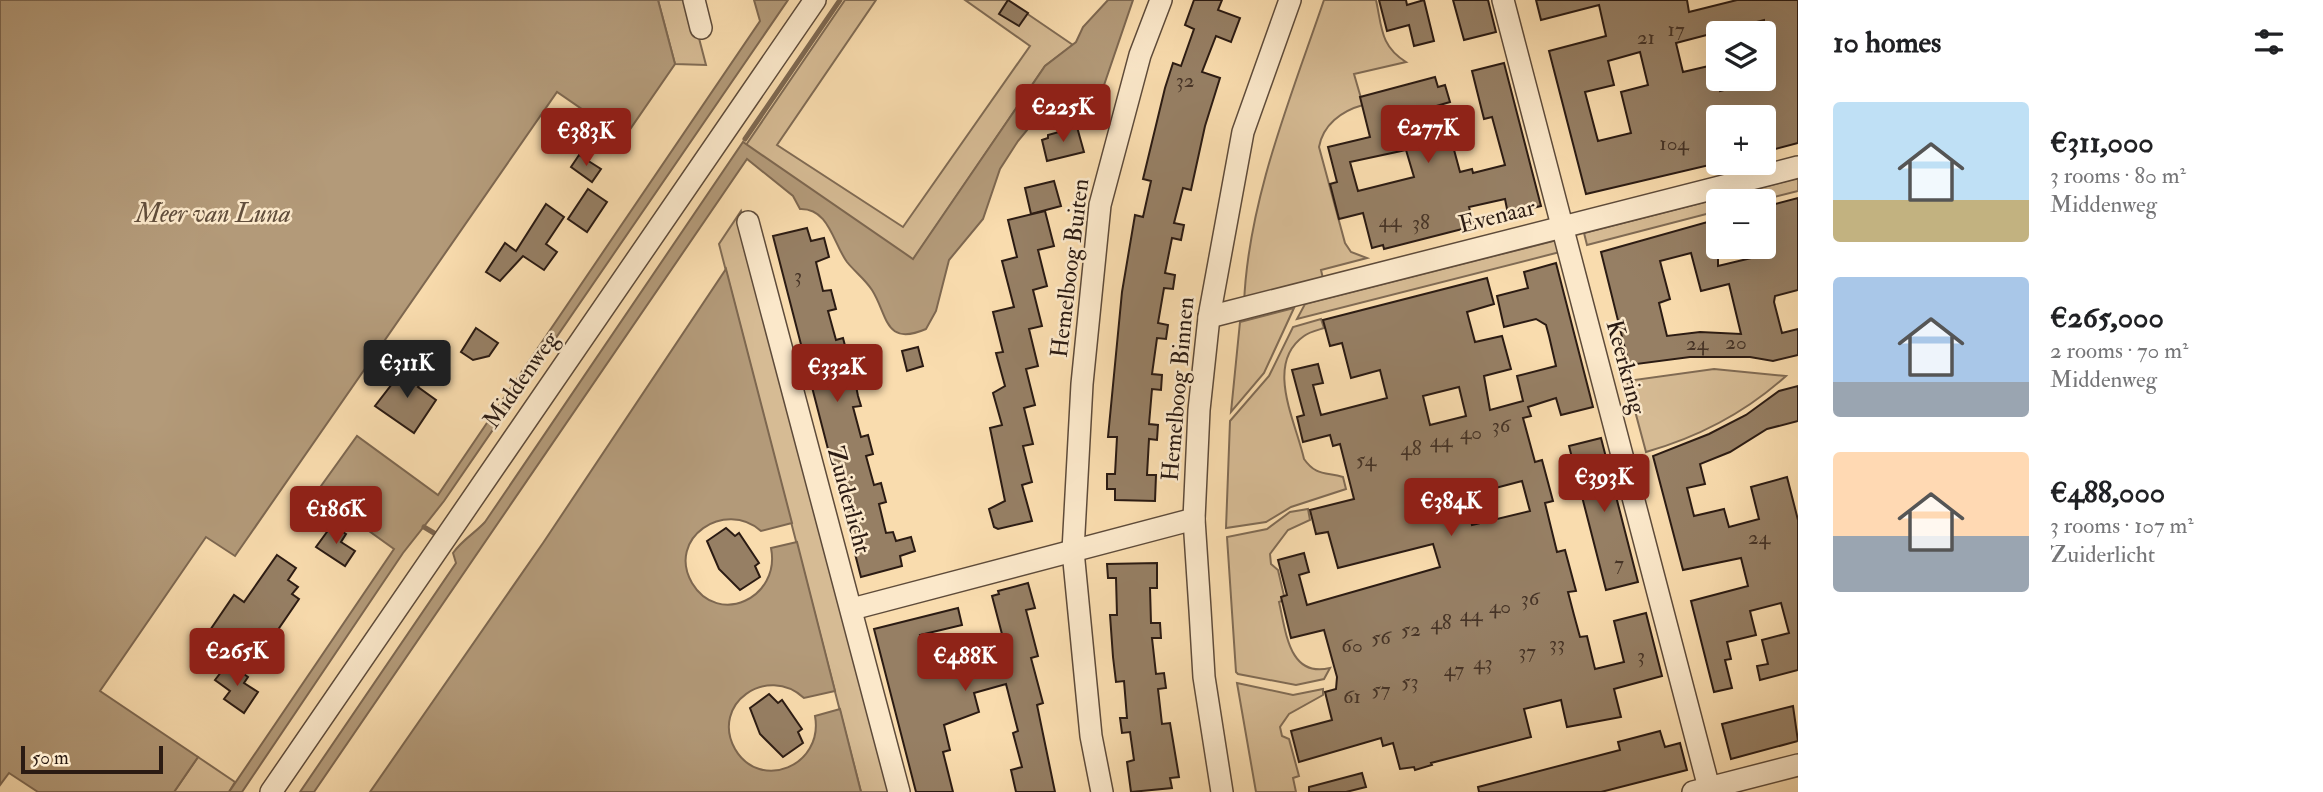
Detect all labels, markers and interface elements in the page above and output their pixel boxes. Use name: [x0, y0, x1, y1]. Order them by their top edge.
house number: 17: [1667, 16, 1685, 43]
map controls: [1706, 21, 1776, 259]
button: layers: [1706, 21, 1776, 91]
icon: filters: [2250, 23, 2288, 61]
house number: 21: [1637, 24, 1655, 51]
text: 10 homes: [1833, 24, 1941, 61]
house number: 32: [1176, 67, 1194, 94]
pin: €225K: [1014, 85, 1112, 144]
text: €225K: [1032, 92, 1094, 121]
button: +: [1706, 105, 1776, 175]
pin: €277K: [1379, 106, 1477, 165]
pin: €383K: [537, 108, 635, 168]
text: €277K: [1397, 113, 1459, 142]
text: €383K: [557, 116, 615, 145]
text: €311,000: [2050, 124, 2154, 161]
house number: 104: [1659, 130, 1690, 157]
icon: home: [1889, 130, 1973, 214]
text: 3 rooms · 80 m²: [2050, 161, 2186, 190]
street label: Hemelboog Buiten: [1044, 177, 1096, 359]
button: −: [1706, 189, 1776, 259]
text: Middenweg: [2050, 190, 2157, 219]
street label: Evenaar: [1455, 192, 1539, 240]
water label: Meer van Luna: [133, 198, 291, 230]
house number: 44: [1379, 207, 1403, 234]
house number: 38: [1412, 209, 1430, 236]
house number: 3: [794, 262, 802, 289]
street label: Hemelboog Binnen: [1154, 296, 1202, 482]
text: €265,000: [2050, 299, 2164, 336]
icon: home: [1889, 305, 1973, 389]
street label: Keerkring: [1599, 316, 1654, 419]
street label: Middenweg: [476, 324, 566, 435]
house number: 20: [1725, 329, 1747, 356]
house number: 24: [1686, 330, 1710, 357]
text: 2 rooms · 70 m²: [2050, 336, 2189, 365]
pin: €311K: [358, 340, 456, 400]
pin: €332K: [788, 344, 886, 404]
text: €311K: [380, 348, 434, 377]
text: €332K: [808, 352, 866, 381]
text: Middenweg: [2050, 365, 2157, 394]
house number: 36: [1492, 412, 1512, 439]
house number: 40: [1460, 419, 1482, 446]
house number: 44: [1430, 427, 1454, 454]
house number: 48: [1400, 435, 1422, 462]
street label: Zuiderlicht: [820, 443, 878, 557]
house number: 54: [1356, 446, 1378, 473]
pin: €393K: [1555, 454, 1653, 514]
text: €393K: [1575, 462, 1633, 491]
text: €488,000: [2050, 474, 2165, 511]
pin: €384K: [1402, 478, 1500, 538]
icon: home: [1889, 480, 1973, 564]
pin: €186K: [287, 486, 385, 546]
text: €384K: [1420, 486, 1482, 515]
text: €186K: [306, 494, 366, 523]
text: 3 rooms · 107 m²: [2050, 511, 2194, 540]
house number: 24: [1748, 524, 1772, 551]
text: Zuiderlicht: [2050, 540, 2155, 569]
house number: 7: [1614, 550, 1624, 577]
house number: 36: [1521, 585, 1541, 612]
house number: 40: [1489, 593, 1511, 620]
house number: 44: [1460, 601, 1484, 628]
house number: 48: [1430, 609, 1452, 636]
house number: 52: [1401, 616, 1421, 643]
house number: 56: [1371, 624, 1392, 651]
pin: €265K: [188, 628, 286, 688]
house number: 33: [1549, 630, 1565, 657]
house number: 60: [1341, 632, 1363, 659]
pin: €488K: [916, 634, 1014, 693]
text: €265K: [206, 636, 268, 665]
house number: 37: [1518, 638, 1536, 665]
text: €488K: [933, 641, 997, 670]
house number: 3: [1637, 642, 1645, 669]
house number: 43: [1473, 649, 1493, 676]
house number: 47: [1444, 656, 1465, 683]
house number: 53: [1401, 668, 1419, 695]
house number: 57: [1372, 676, 1391, 703]
house number: 61: [1343, 683, 1361, 710]
scale bar: [21, 743, 163, 775]
text: 50 m: [32, 746, 69, 770]

